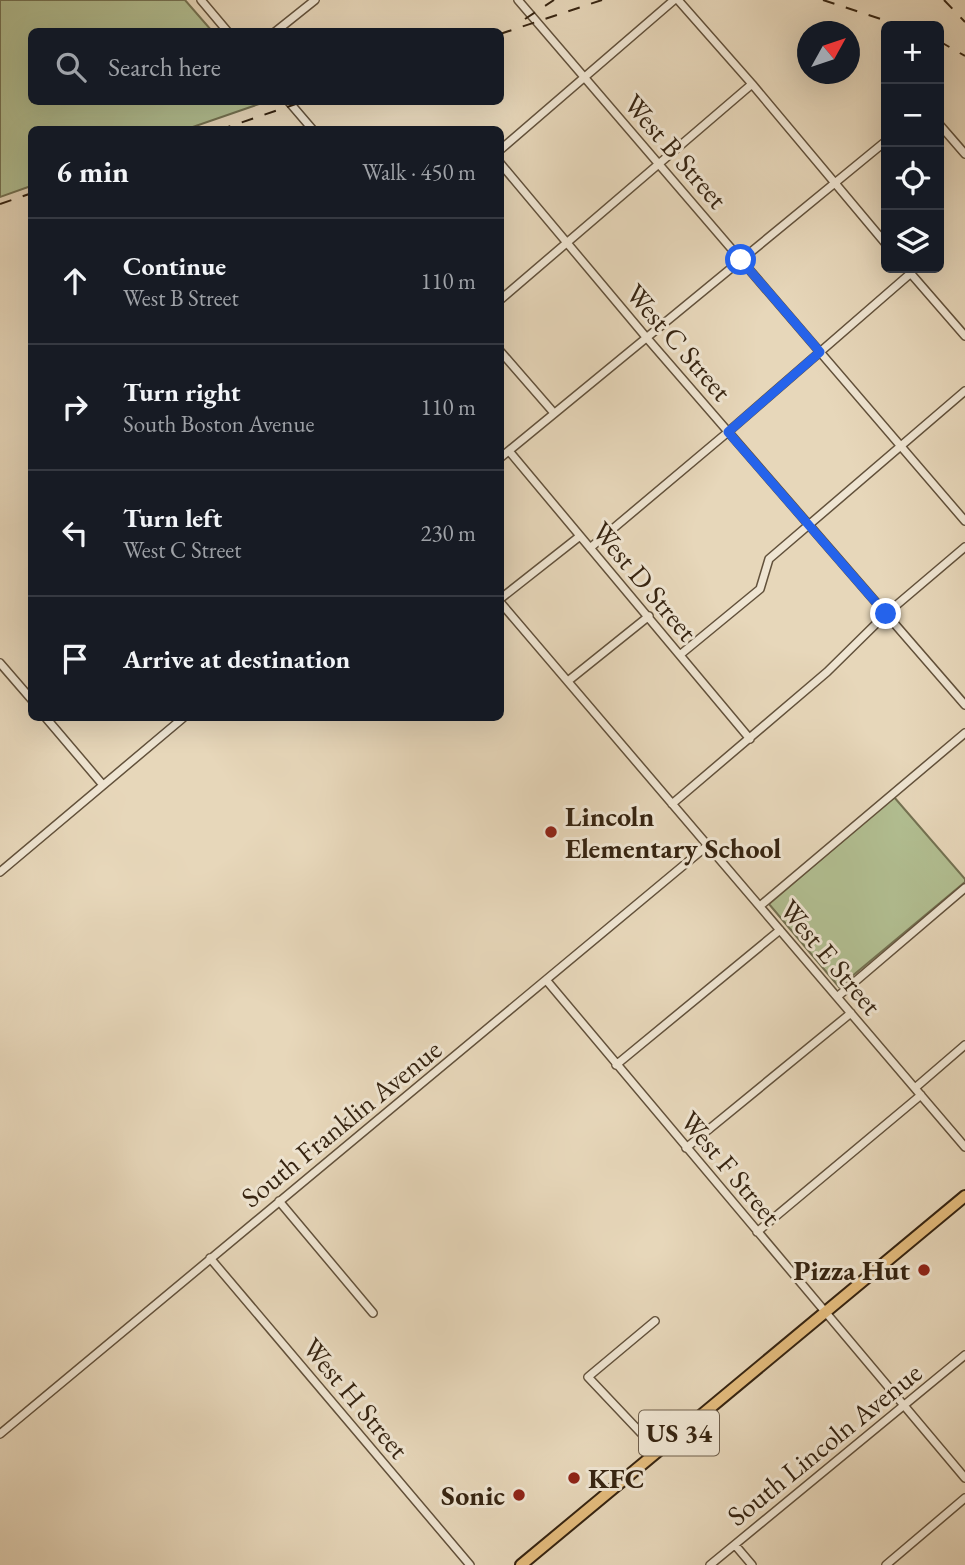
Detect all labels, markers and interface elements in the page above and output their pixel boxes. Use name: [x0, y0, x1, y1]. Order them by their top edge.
north arrow: [797, 21, 860, 84]
map controls: [881, 21, 944, 273]
button: +: [881, 21, 944, 84]
search box: [28, 28, 504, 105]
icon: search: [52, 48, 90, 86]
text: Search here: [108, 50, 221, 84]
button: −: [881, 84, 944, 147]
street label: West B Street: [616, 86, 736, 216]
button: locate: [881, 147, 944, 210]
text: 6 min: [56, 152, 129, 191]
text: Walk · 450 m: [362, 157, 476, 187]
button: layers: [881, 210, 944, 273]
route start: [725, 244, 756, 275]
text: Continue: [123, 249, 226, 283]
icon: ahead: [56, 262, 94, 300]
text: 110 m: [420, 266, 476, 296]
street label: West C Street: [618, 276, 740, 408]
text: West B Street: [123, 283, 239, 313]
text: Turn right: [123, 375, 241, 409]
icon: right: [56, 388, 94, 426]
text: 110 m: [420, 392, 476, 422]
text: South Boston Avenue: [123, 409, 315, 439]
text: Turn left: [123, 501, 222, 535]
icon: left: [56, 514, 94, 552]
street label: West D Street: [584, 514, 706, 648]
text: 230 m: [420, 518, 476, 548]
text: West C Street: [123, 535, 241, 565]
route end: [870, 598, 901, 629]
icon: arrive: [56, 640, 94, 678]
text: Arrive at destination: [123, 642, 350, 676]
place label: Lincoln Elementary School: [565, 798, 781, 866]
marker: Lincoln Elementary School: [543, 824, 559, 840]
street label: West E Street: [772, 892, 890, 1022]
street label: South Franklin Avenue: [233, 1031, 449, 1215]
street label: West F Street: [673, 1103, 789, 1233]
place label: Pizza Hut: [793, 1252, 910, 1288]
marker: Pizza Hut: [916, 1262, 932, 1278]
street label: West H Street: [295, 1330, 417, 1466]
street label: South Lincoln Avenue: [719, 1354, 929, 1534]
road number: US 34: [639, 1410, 719, 1456]
place label: KFC: [588, 1460, 645, 1496]
marker: KFC: [566, 1470, 582, 1486]
place label: Sonic: [441, 1477, 505, 1513]
marker: Sonic: [511, 1487, 527, 1503]

